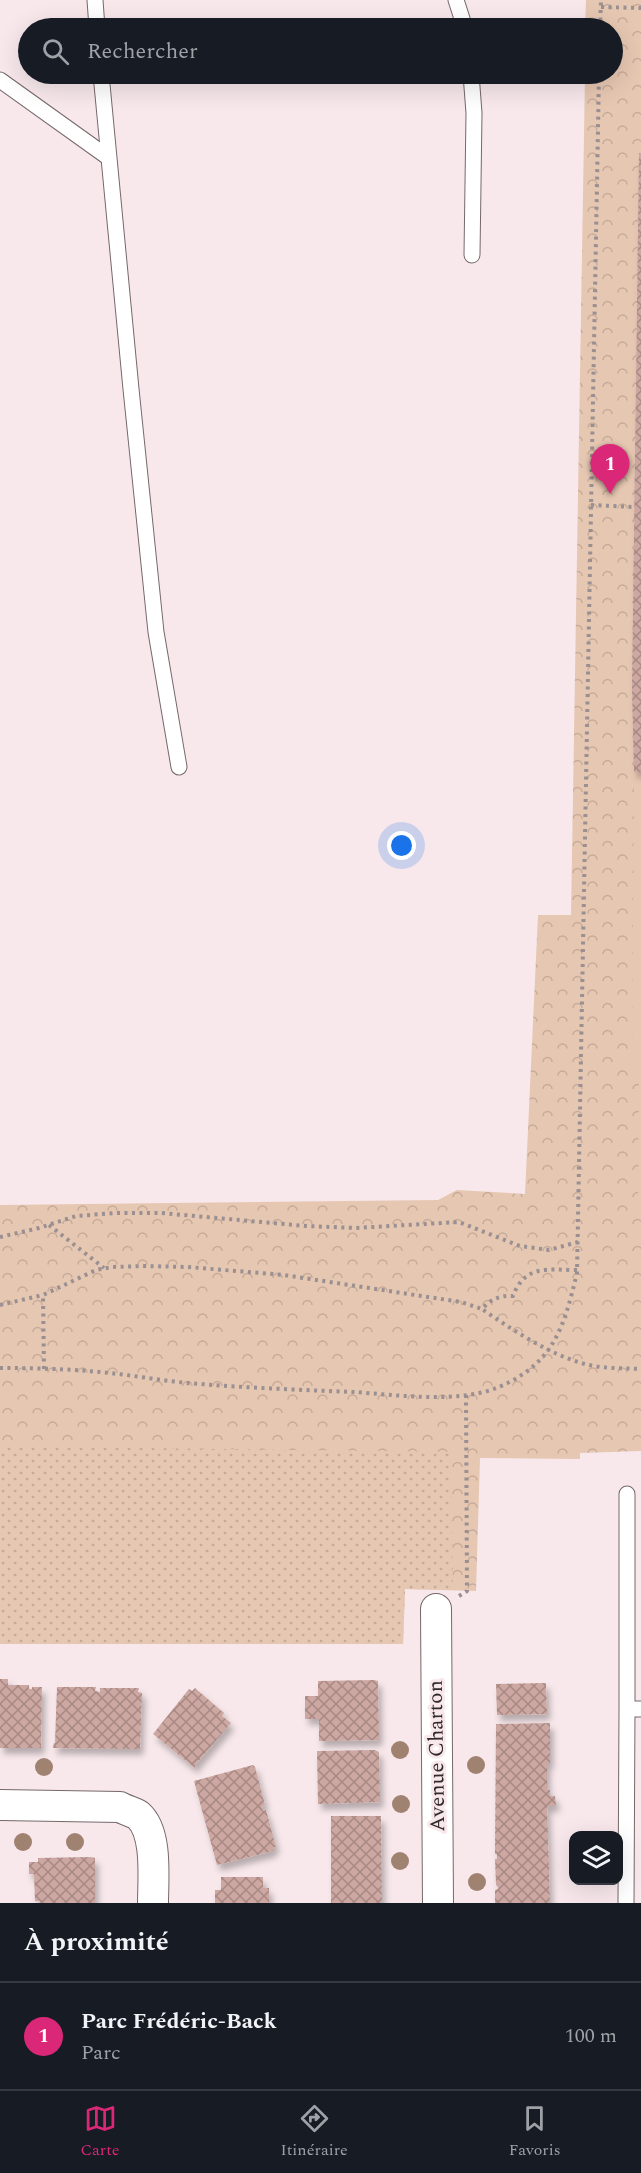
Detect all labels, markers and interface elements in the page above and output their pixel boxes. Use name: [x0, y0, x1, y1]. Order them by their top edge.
search box: [18, 18, 623, 84]
icon: search: [39, 35, 72, 68]
text: Rechercher: [87, 35, 198, 68]
pin: 1: [590, 444, 630, 494]
your location: [387, 831, 416, 860]
street label: Avenue Charton: [420, 1680, 454, 1832]
map controls: [569, 1831, 623, 1885]
button: layers: [569, 1831, 623, 1885]
text: À proximité: [24, 1922, 169, 1962]
text: Parc Frédéric-Back: [81, 2005, 277, 2038]
text: 1: [38, 2021, 49, 2051]
text: 100 m: [565, 2021, 617, 2051]
text: Parc: [81, 2038, 121, 2068]
tab: Carte: [80, 2102, 120, 2162]
tab: Itinéraire: [280, 2102, 348, 2162]
tab: Favoris: [509, 2102, 561, 2162]

